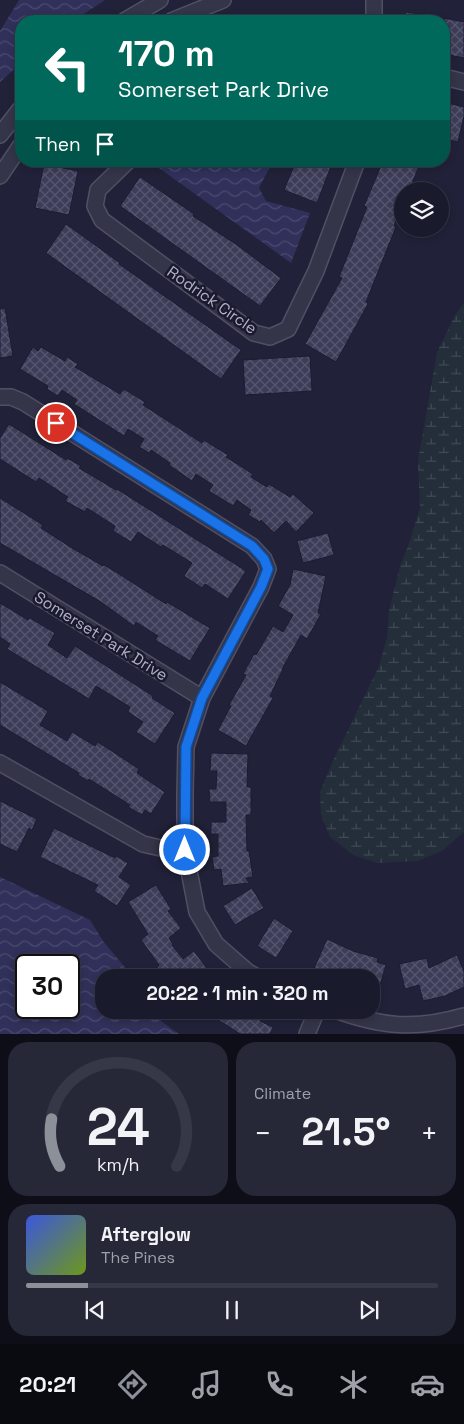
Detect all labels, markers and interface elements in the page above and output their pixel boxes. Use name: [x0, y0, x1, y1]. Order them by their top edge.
text: 170 m: [118, 32, 215, 76]
icon: left: [35, 35, 100, 100]
text: Somerset Park Drive: [118, 75, 329, 103]
icon: arrive: [91, 130, 119, 158]
text: Then: [35, 132, 81, 157]
map controls: [394, 182, 449, 237]
button: layers: [394, 182, 449, 237]
street label: Rodrick Circle: [163, 261, 261, 339]
pin: [35, 402, 77, 444]
icon: arrive: [42, 409, 70, 437]
street label: Somerset Park Drive: [30, 586, 172, 686]
position arrow: [158, 823, 210, 875]
speed limit sign: 30: [15, 954, 80, 1019]
text: 20:22 · 1 min · 320 m: [146, 981, 329, 1006]
text: Climate: [254, 1083, 311, 1104]
text: 24: [86, 1094, 150, 1160]
text: 21.5°: [302, 1108, 390, 1156]
text: −: [254, 1115, 271, 1151]
text: +: [421, 1115, 438, 1151]
text: km/h: [97, 1153, 139, 1176]
text: Afterglow: [101, 1222, 191, 1247]
text: The Pines: [101, 1247, 175, 1268]
icon: previous: [81, 1296, 109, 1324]
icon: pause: [218, 1296, 246, 1324]
icon: next: [355, 1296, 383, 1324]
icon: directions: [115, 1367, 150, 1402]
icon: music: [189, 1367, 224, 1402]
icon: phone: [262, 1367, 297, 1402]
icon: climate: [336, 1367, 371, 1402]
icon: car: [410, 1367, 445, 1402]
text: 20:21: [19, 1370, 76, 1398]

